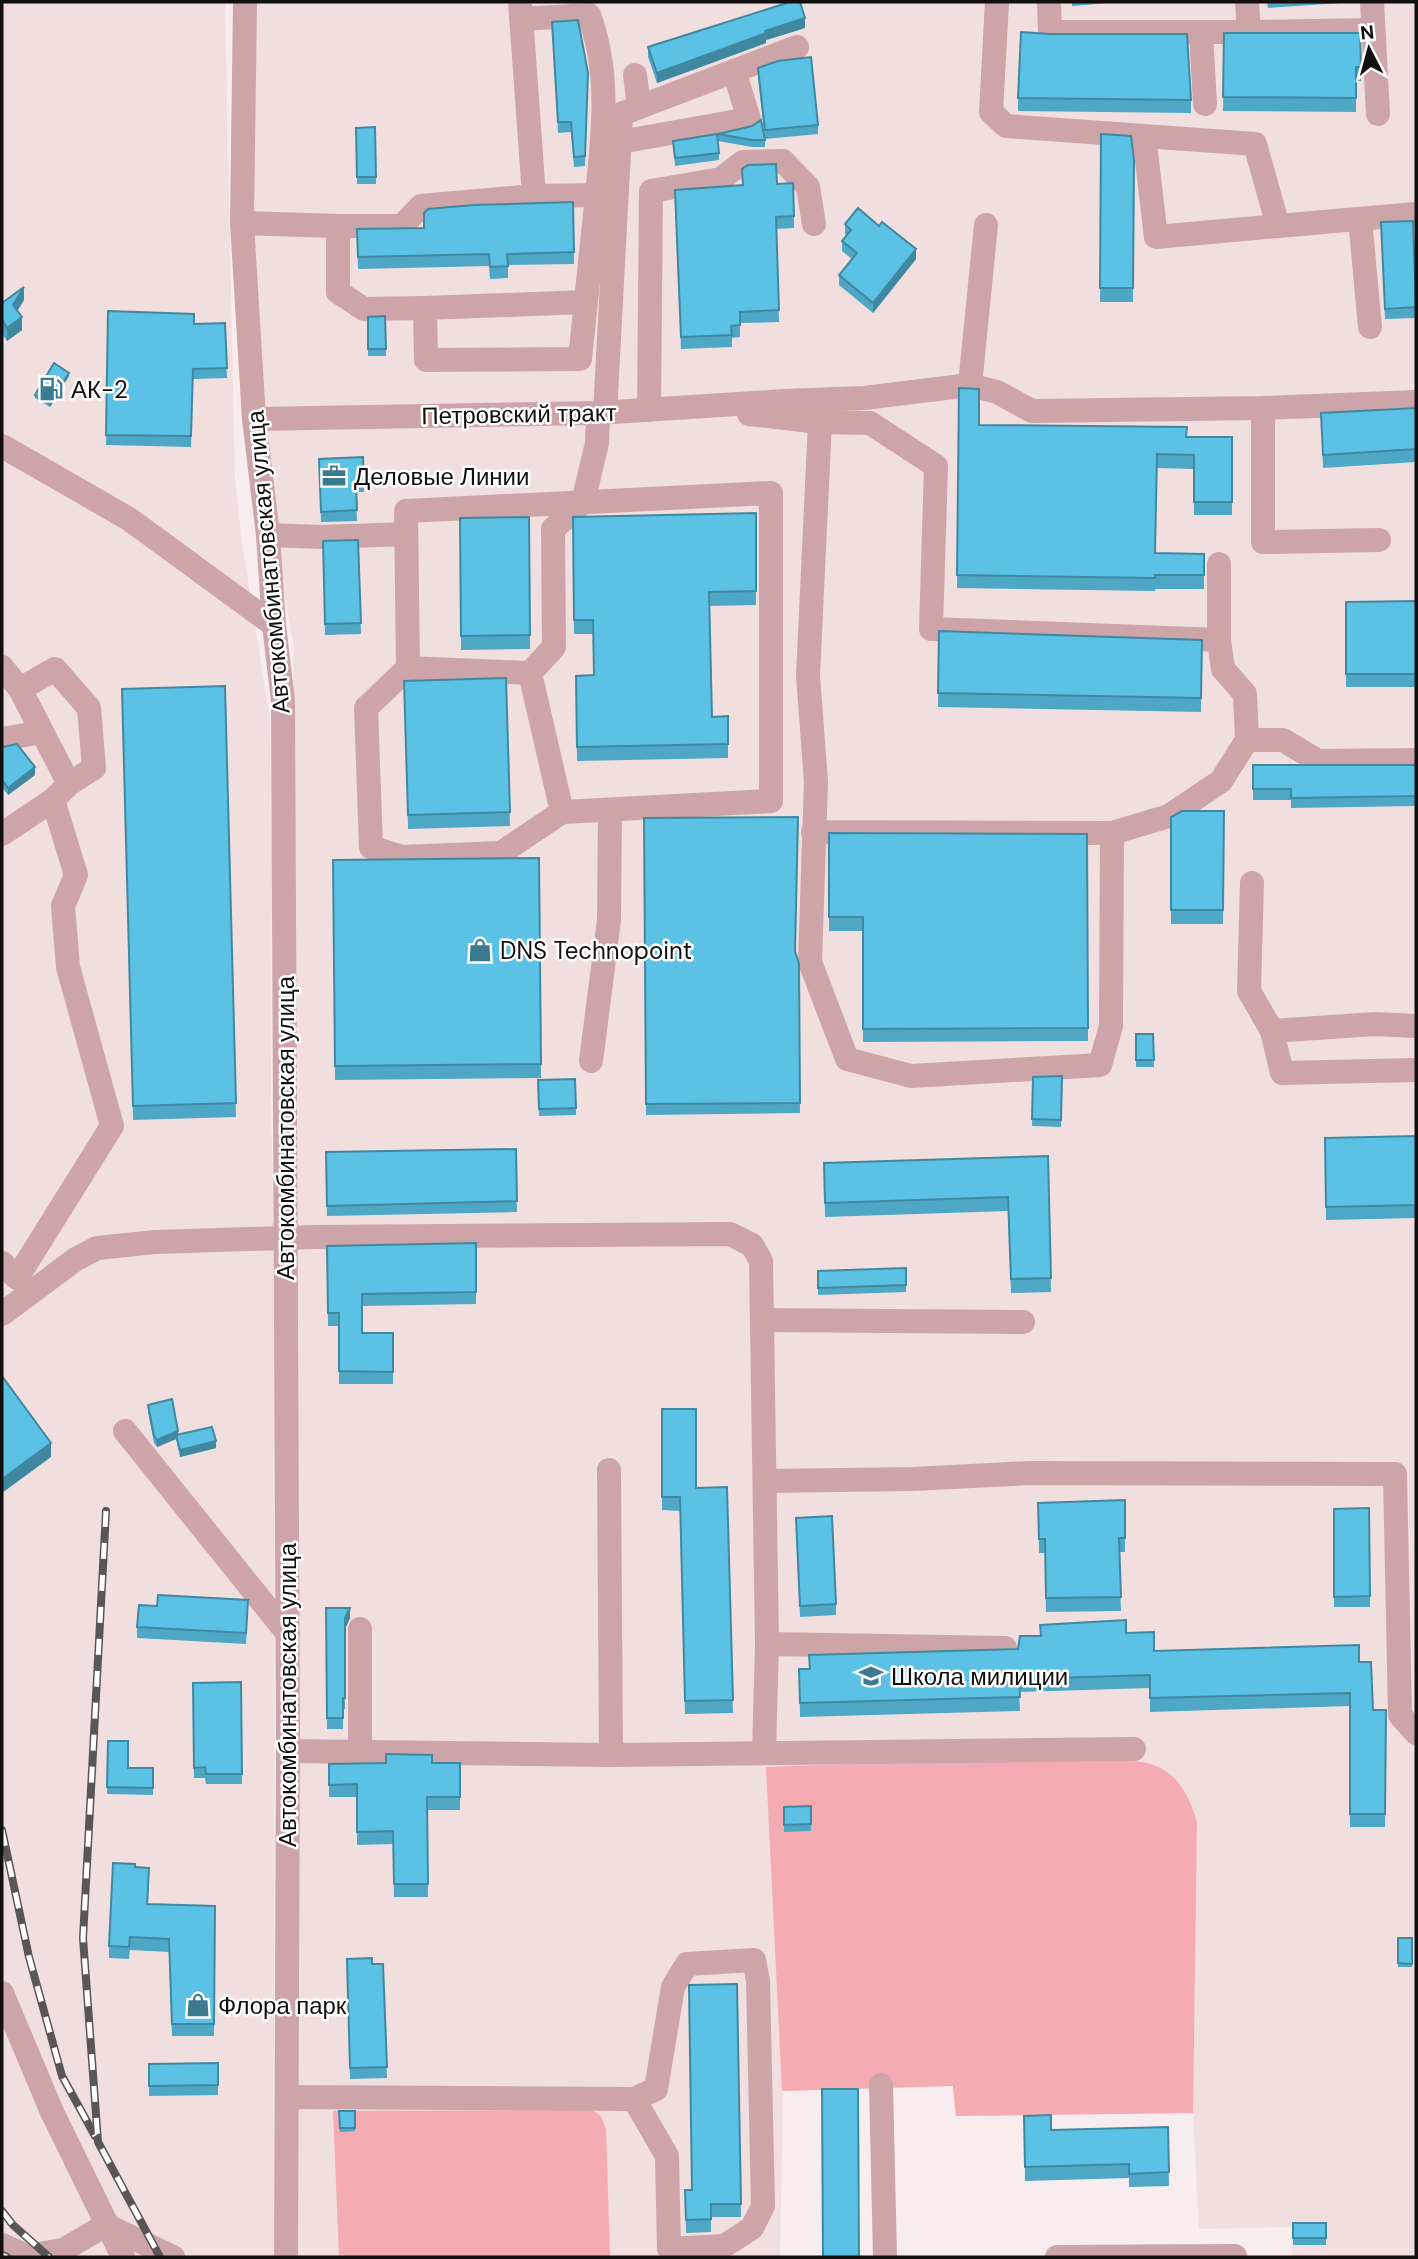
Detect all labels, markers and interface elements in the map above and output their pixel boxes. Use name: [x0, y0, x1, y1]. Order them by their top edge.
north arrow: [1334, 14, 1404, 84]
text: N: [1359, 19, 1375, 46]
place label: АК-2: [71, 374, 128, 405]
fuel station icon: АК-2: [37, 375, 65, 403]
street label: Петровский тракт: [421, 397, 617, 431]
street label: Автокомбинатовская улица: [239, 409, 297, 715]
place label: Деловые Линии: [354, 461, 529, 492]
office icon: Деловые Линии: [320, 462, 348, 490]
place label: DNS Technopoint: [500, 935, 692, 966]
shop icon: DNS Technopoint: [466, 936, 494, 964]
street label: Автокомбинатовская улица: [270, 975, 301, 1280]
street label: Автокомбинатовская улица: [272, 1542, 303, 1847]
place label: Школа милиции: [891, 1661, 1068, 1692]
school or university icon: Школа милиции: [857, 1662, 885, 1690]
place label: Флора парк: [218, 1990, 347, 2021]
shop icon: Флора парк: [184, 1991, 212, 2019]

